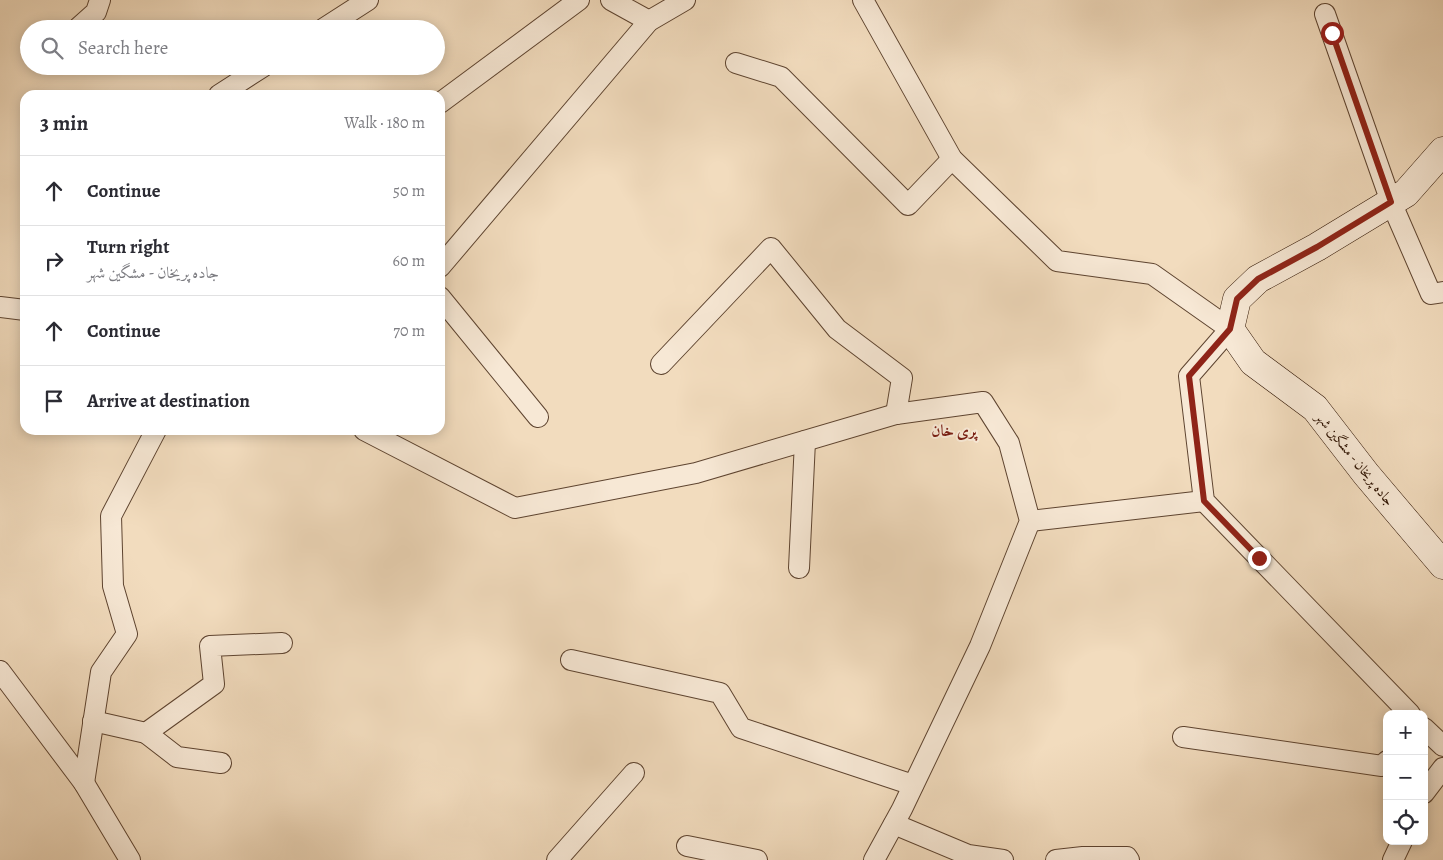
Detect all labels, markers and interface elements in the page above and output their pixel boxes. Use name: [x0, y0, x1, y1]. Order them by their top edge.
search box: [20, 20, 445, 75]
route start: [1321, 22, 1344, 45]
icon: search: [38, 34, 66, 62]
text: Search here: [78, 35, 168, 61]
text: 3 min: [40, 109, 88, 137]
text: Walk · 180 m: [344, 112, 425, 134]
icon: ahead: [40, 177, 68, 205]
text: Continue: [87, 178, 161, 204]
text: 50 m: [393, 180, 425, 202]
text: Turn right: [87, 234, 169, 260]
icon: right: [40, 247, 68, 275]
text: 60 m: [393, 250, 425, 272]
text: جاده پریخان - مشگین شهر: [87, 262, 219, 284]
icon: ahead: [40, 317, 68, 345]
text: Continue: [87, 318, 161, 344]
text: 70 m: [393, 320, 425, 342]
icon: arrive: [40, 387, 68, 415]
text: Arrive at destination: [87, 388, 250, 414]
street label: جاده پریخان - مشگین شهر: [1310, 407, 1399, 510]
district label: پری خان: [931, 420, 979, 442]
route end: [1248, 547, 1271, 570]
map controls: [1383, 710, 1428, 845]
button: +: [1383, 710, 1428, 755]
button: −: [1383, 755, 1428, 800]
button: locate: [1383, 800, 1428, 845]

